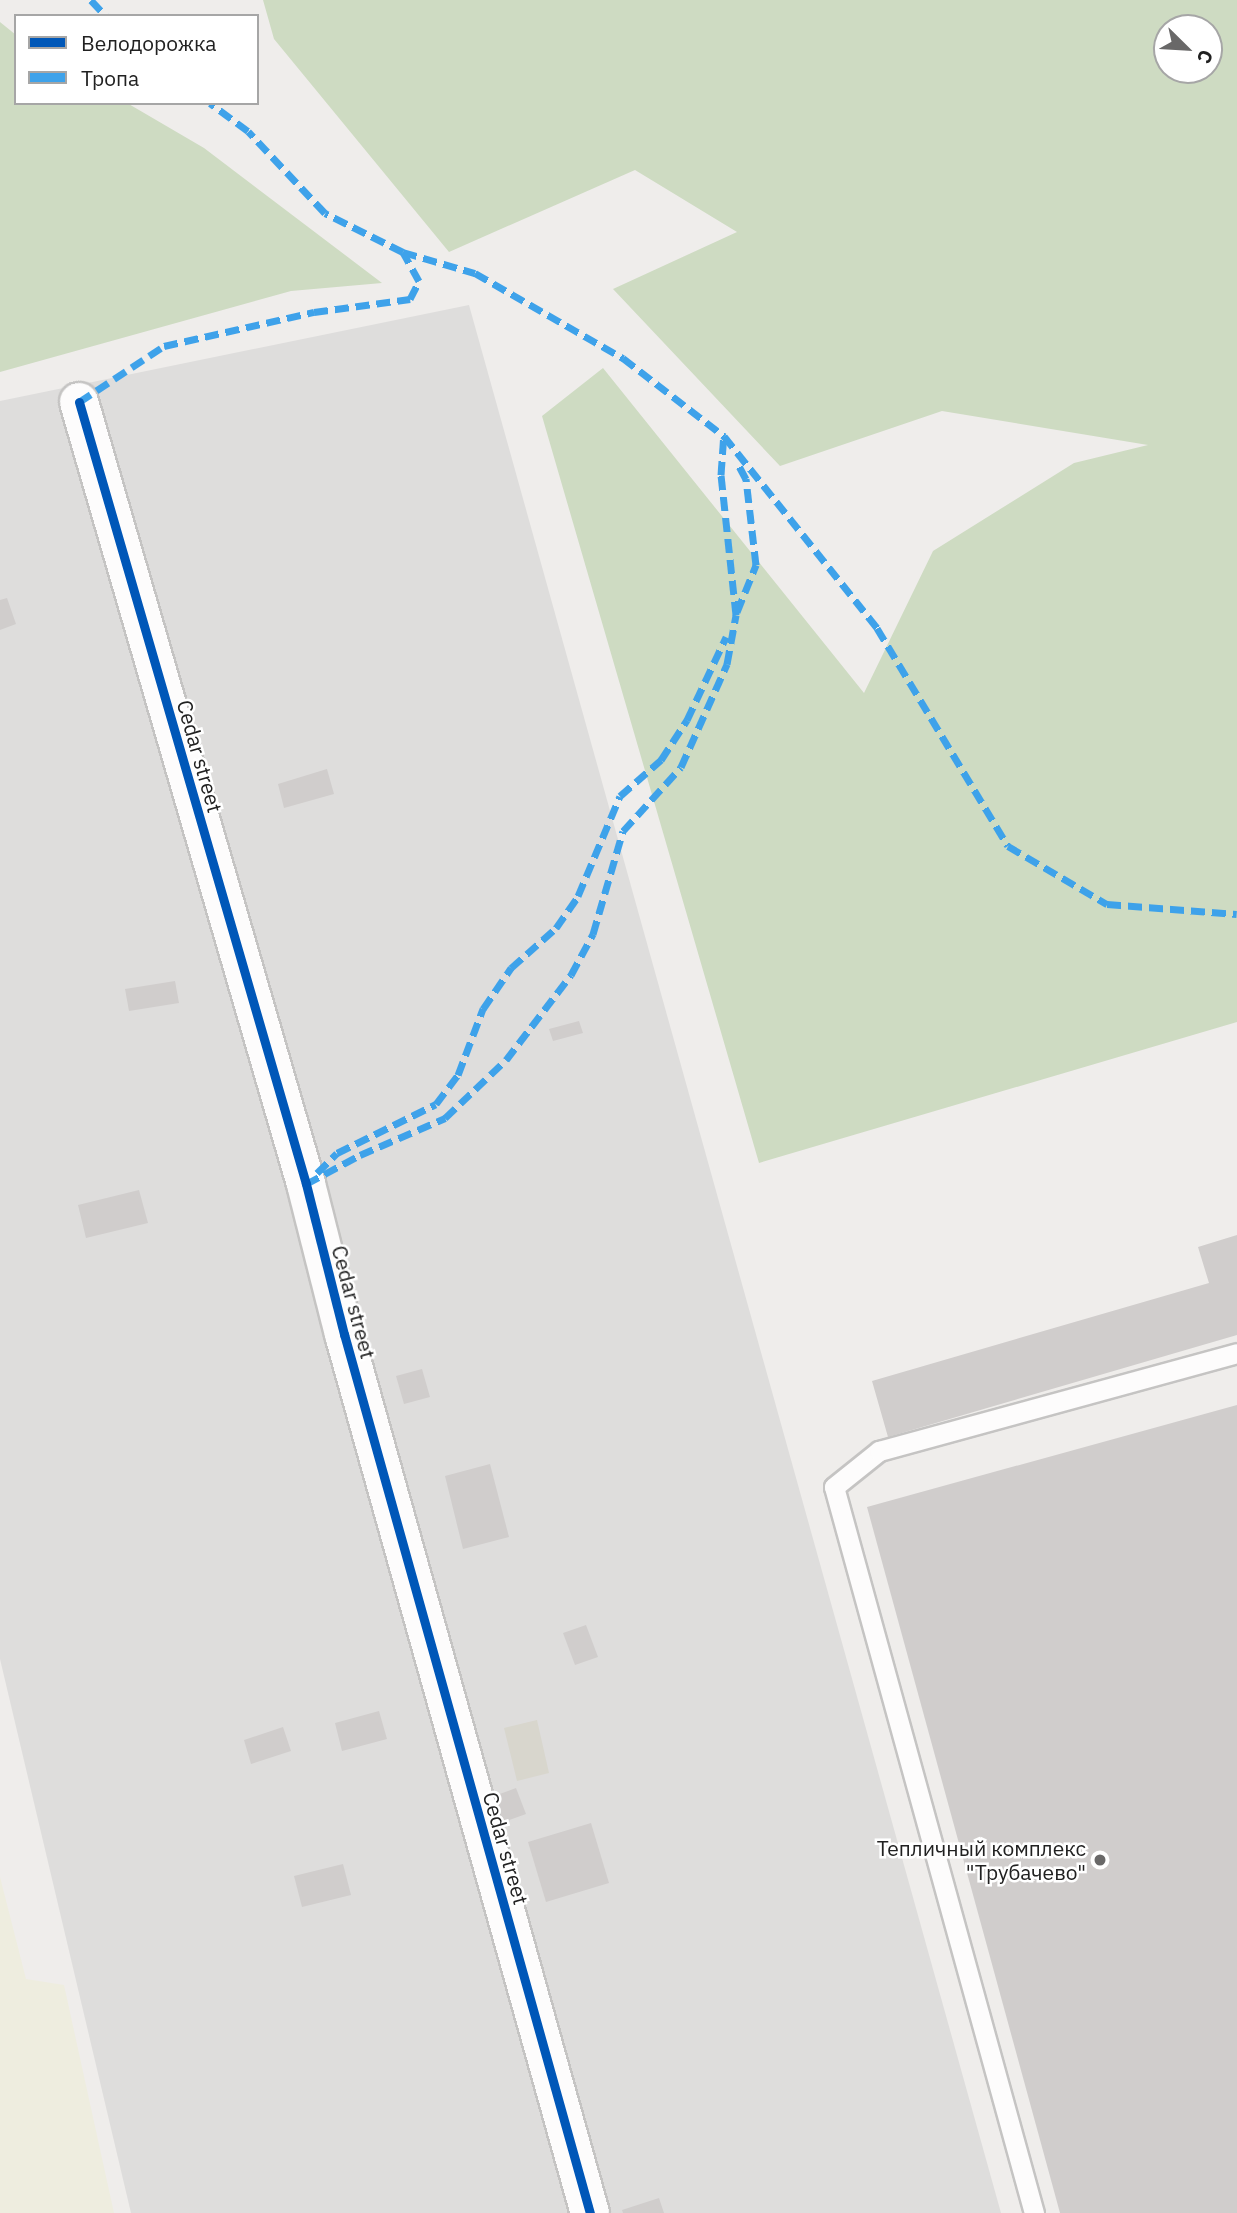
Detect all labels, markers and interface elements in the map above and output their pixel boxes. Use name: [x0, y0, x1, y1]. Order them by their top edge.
legend: [14, 14, 259, 105]
north arrow: [1153, 14, 1223, 84]
text: Велодорожка: [81, 29, 216, 57]
text: С: [1192, 46, 1219, 67]
text: Тропа: [81, 64, 139, 92]
street label: Cedar street: [172, 697, 228, 815]
street label: Cedar street: [327, 1243, 381, 1361]
street label: Cedar street: [478, 1789, 534, 1907]
place label: Тепличный комплекс "Трубачево": [877, 1835, 1086, 1885]
marker: Тепличный комплекс "Трубачево": [1092, 1852, 1108, 1868]

